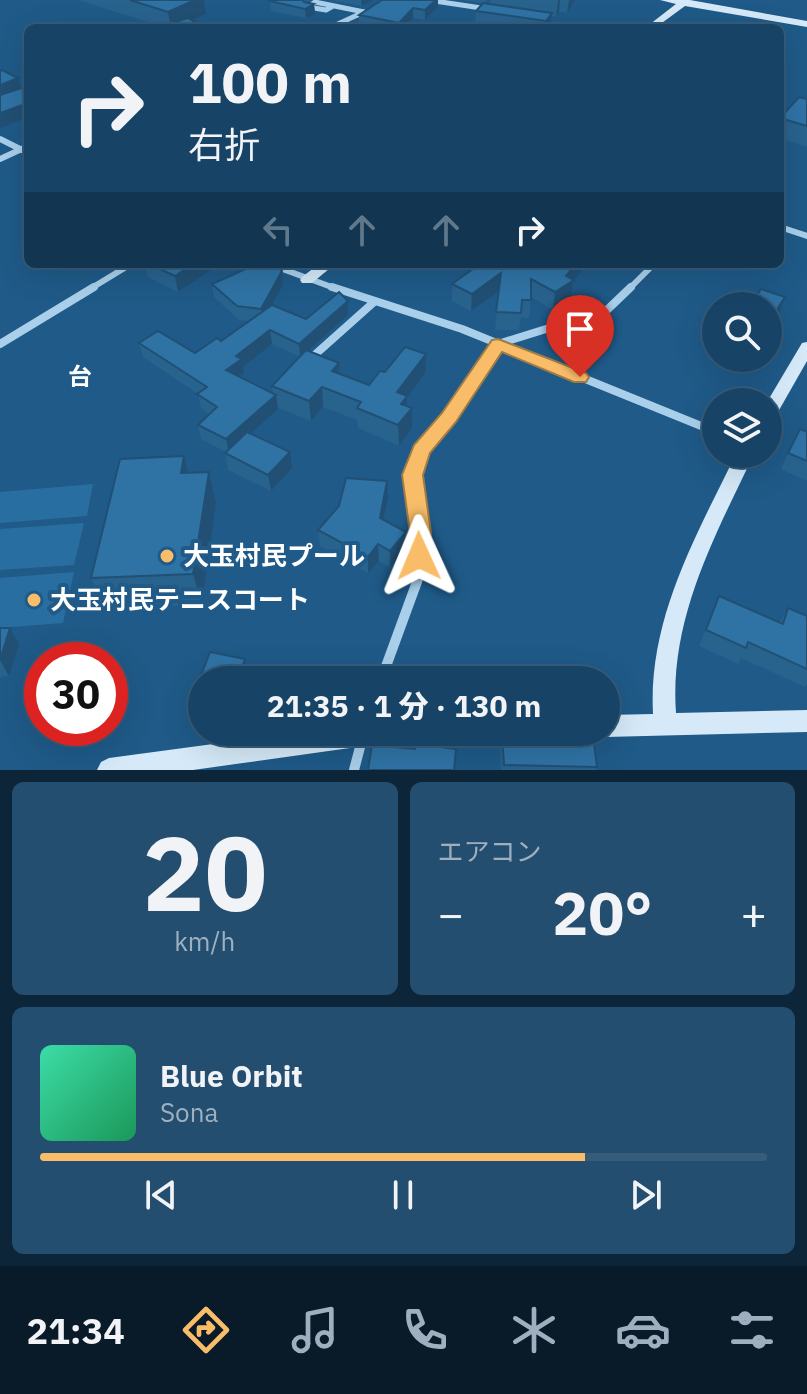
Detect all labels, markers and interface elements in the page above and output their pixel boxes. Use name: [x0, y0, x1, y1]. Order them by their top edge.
text: 100 m: [188, 46, 352, 118]
icon: right: [56, 56, 160, 160]
text: 右折: [188, 121, 260, 168]
icon: left: [256, 208, 300, 252]
icon: ahead: [340, 208, 384, 252]
icon: ahead: [424, 208, 468, 252]
icon: right: [508, 208, 552, 252]
map controls: [702, 292, 782, 468]
button: search: [702, 292, 782, 372]
pin: [546, 295, 614, 377]
icon: arrive: [558, 307, 602, 351]
district label: 台: [68, 360, 92, 392]
button: layers: [702, 388, 782, 468]
position arrow: [377, 514, 461, 598]
place label: 大玉村民プール: [183, 538, 365, 572]
marker: 大玉村民プール: [158, 547, 176, 565]
place label: 大玉村民テニスコート: [50, 582, 310, 616]
marker: 大玉村民テニスコート: [25, 591, 43, 609]
speed limit sign: 30: [24, 642, 128, 746]
text: 21:35 · 1 分 · 130 m: [267, 686, 541, 725]
text: 20: [142, 804, 267, 940]
text: エアコン: [438, 834, 542, 868]
text: 20°: [552, 873, 652, 952]
text: −: [438, 885, 464, 942]
text: +: [741, 885, 767, 942]
text: km/h: [174, 924, 235, 958]
text: Blue Orbit: [160, 1056, 303, 1095]
text: Sona: [160, 1095, 218, 1129]
icon: previous: [139, 1173, 183, 1217]
icon: pause: [381, 1173, 425, 1217]
icon: next: [624, 1173, 668, 1217]
icon: directions: [178, 1302, 234, 1358]
icon: music: [287, 1302, 343, 1358]
icon: phone: [397, 1302, 453, 1358]
icon: climate: [506, 1302, 562, 1358]
icon: car: [615, 1302, 671, 1358]
icon: filters: [724, 1302, 780, 1358]
text: 21:34: [27, 1307, 125, 1354]

